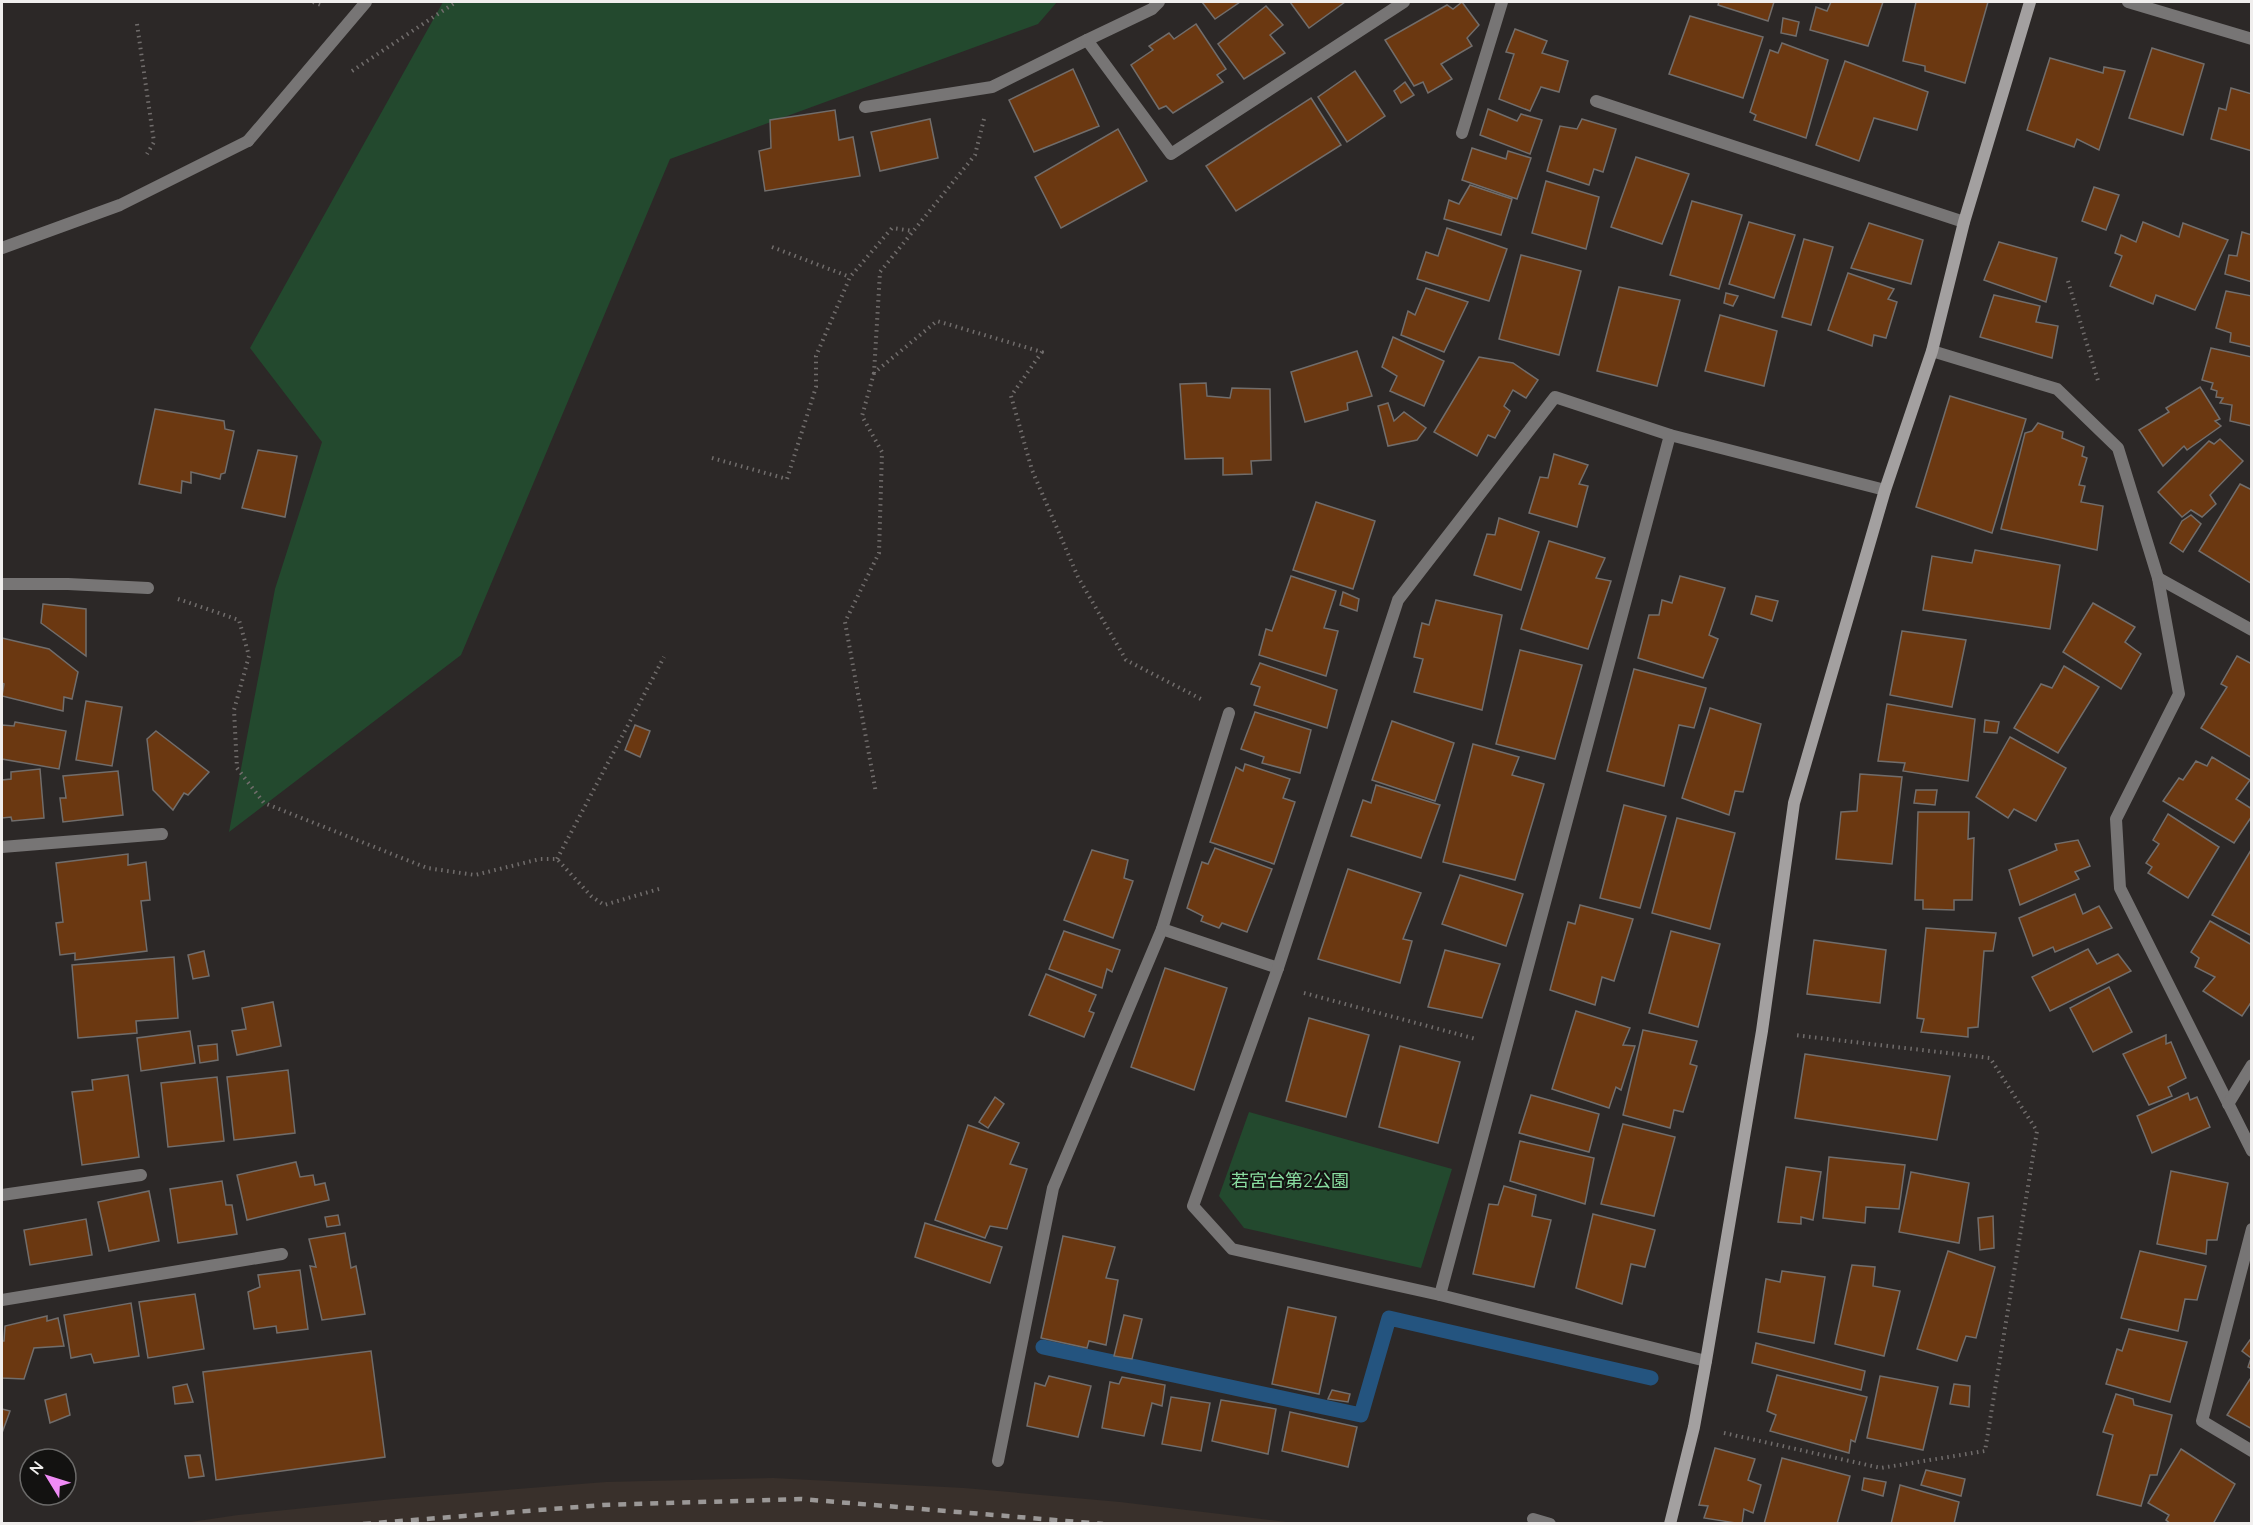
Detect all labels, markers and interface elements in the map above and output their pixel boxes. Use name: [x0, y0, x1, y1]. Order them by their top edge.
park label: 若宮台第2公園: [1231, 1169, 1349, 1192]
north arrow: [18, 1447, 78, 1507]
text: N: [25, 1457, 48, 1479]

